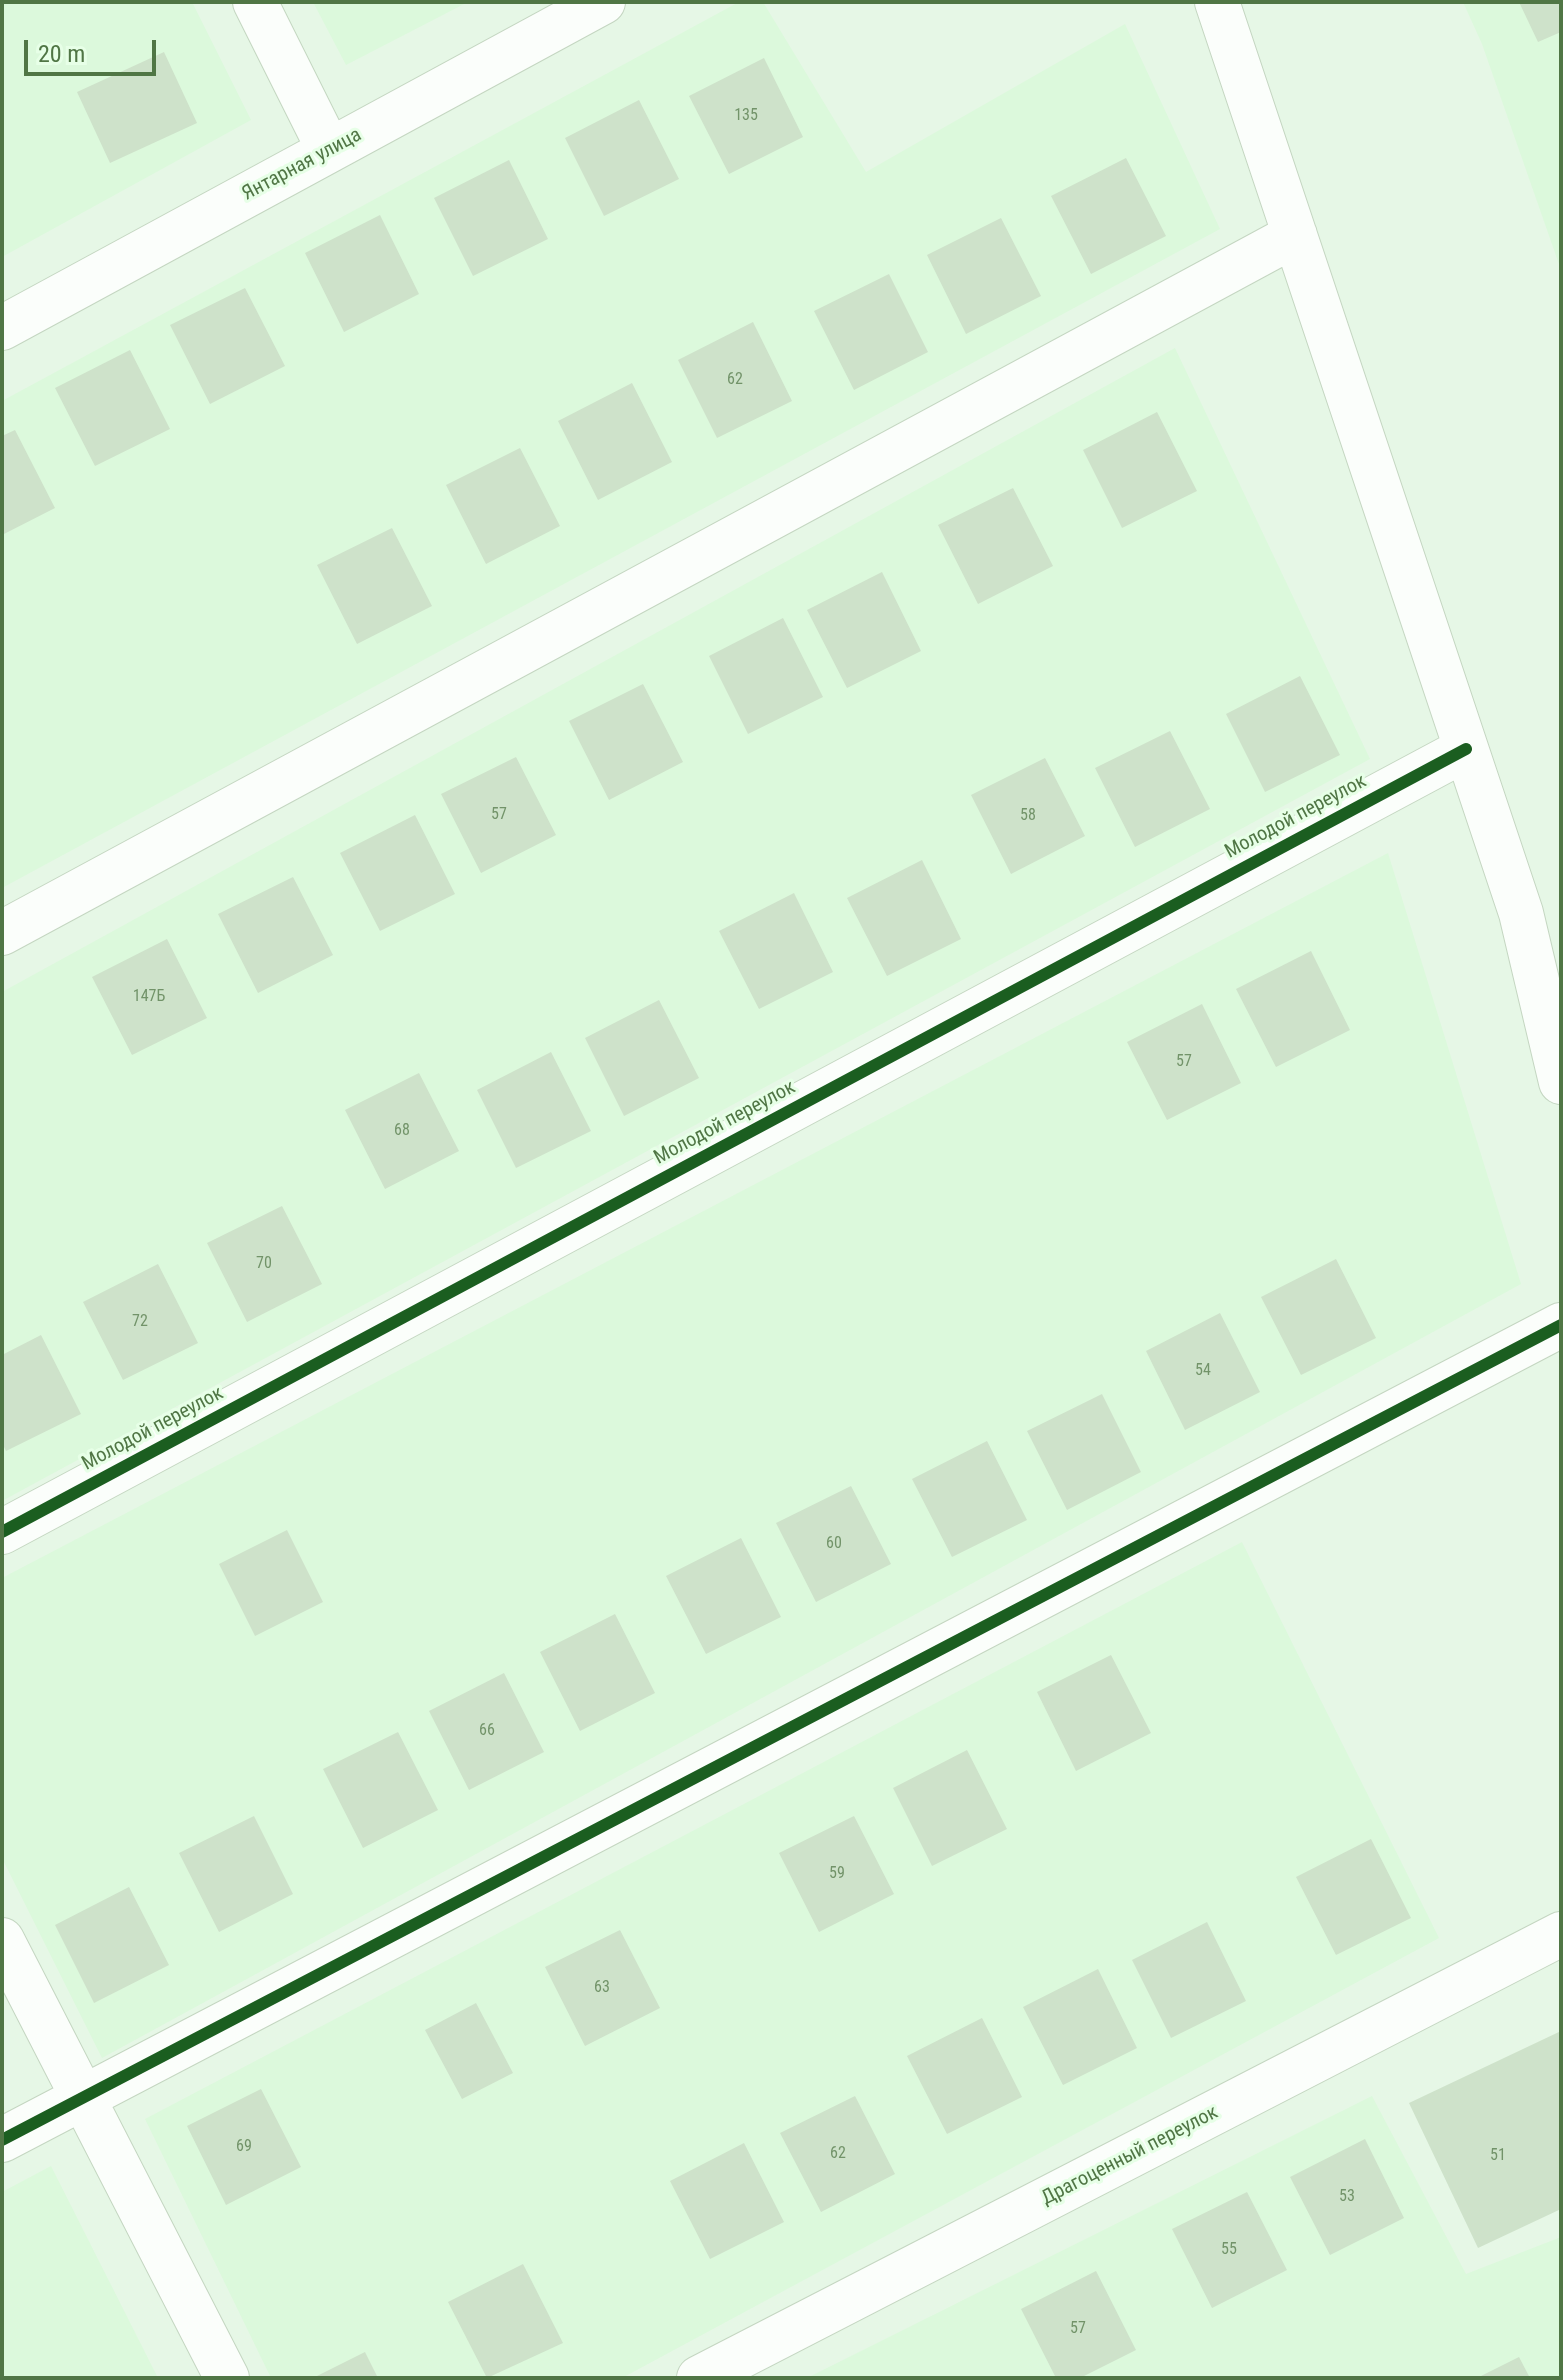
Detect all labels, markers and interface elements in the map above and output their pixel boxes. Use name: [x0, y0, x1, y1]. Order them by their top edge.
scale bar: [28, 24, 160, 74]
text: 20 m: [38, 40, 85, 68]
house number: 135: [734, 106, 758, 126]
street label: Янтарная улица: [238, 124, 366, 206]
house number: 62: [727, 370, 743, 390]
street label: Молодой переулок: [1221, 770, 1371, 864]
house number: 57: [491, 805, 507, 825]
house number: 58: [1020, 806, 1036, 826]
house number: 147Б: [133, 987, 165, 1007]
house number: 57: [1176, 1052, 1192, 1072]
street label: Молодой переулок: [650, 1076, 800, 1170]
house number: 68: [394, 1121, 410, 1141]
house number: 70: [256, 1254, 272, 1274]
house number: 72: [132, 1312, 148, 1332]
house number: 54: [1195, 1361, 1211, 1381]
street label: Молодой переулок: [78, 1382, 228, 1476]
house number: 60: [826, 1534, 842, 1554]
house number: 66: [479, 1721, 495, 1741]
house number: 59: [829, 1864, 845, 1884]
house number: 63: [594, 1978, 610, 1998]
street label: Драгоценный переулок: [1038, 2101, 1222, 2211]
house number: 69: [236, 2137, 252, 2157]
house number: 62: [830, 2144, 846, 2164]
house number: 51: [1490, 2146, 1506, 2166]
house number: 53: [1339, 2187, 1355, 2207]
house number: 55: [1221, 2240, 1237, 2260]
house number: 57: [1070, 2319, 1086, 2339]

